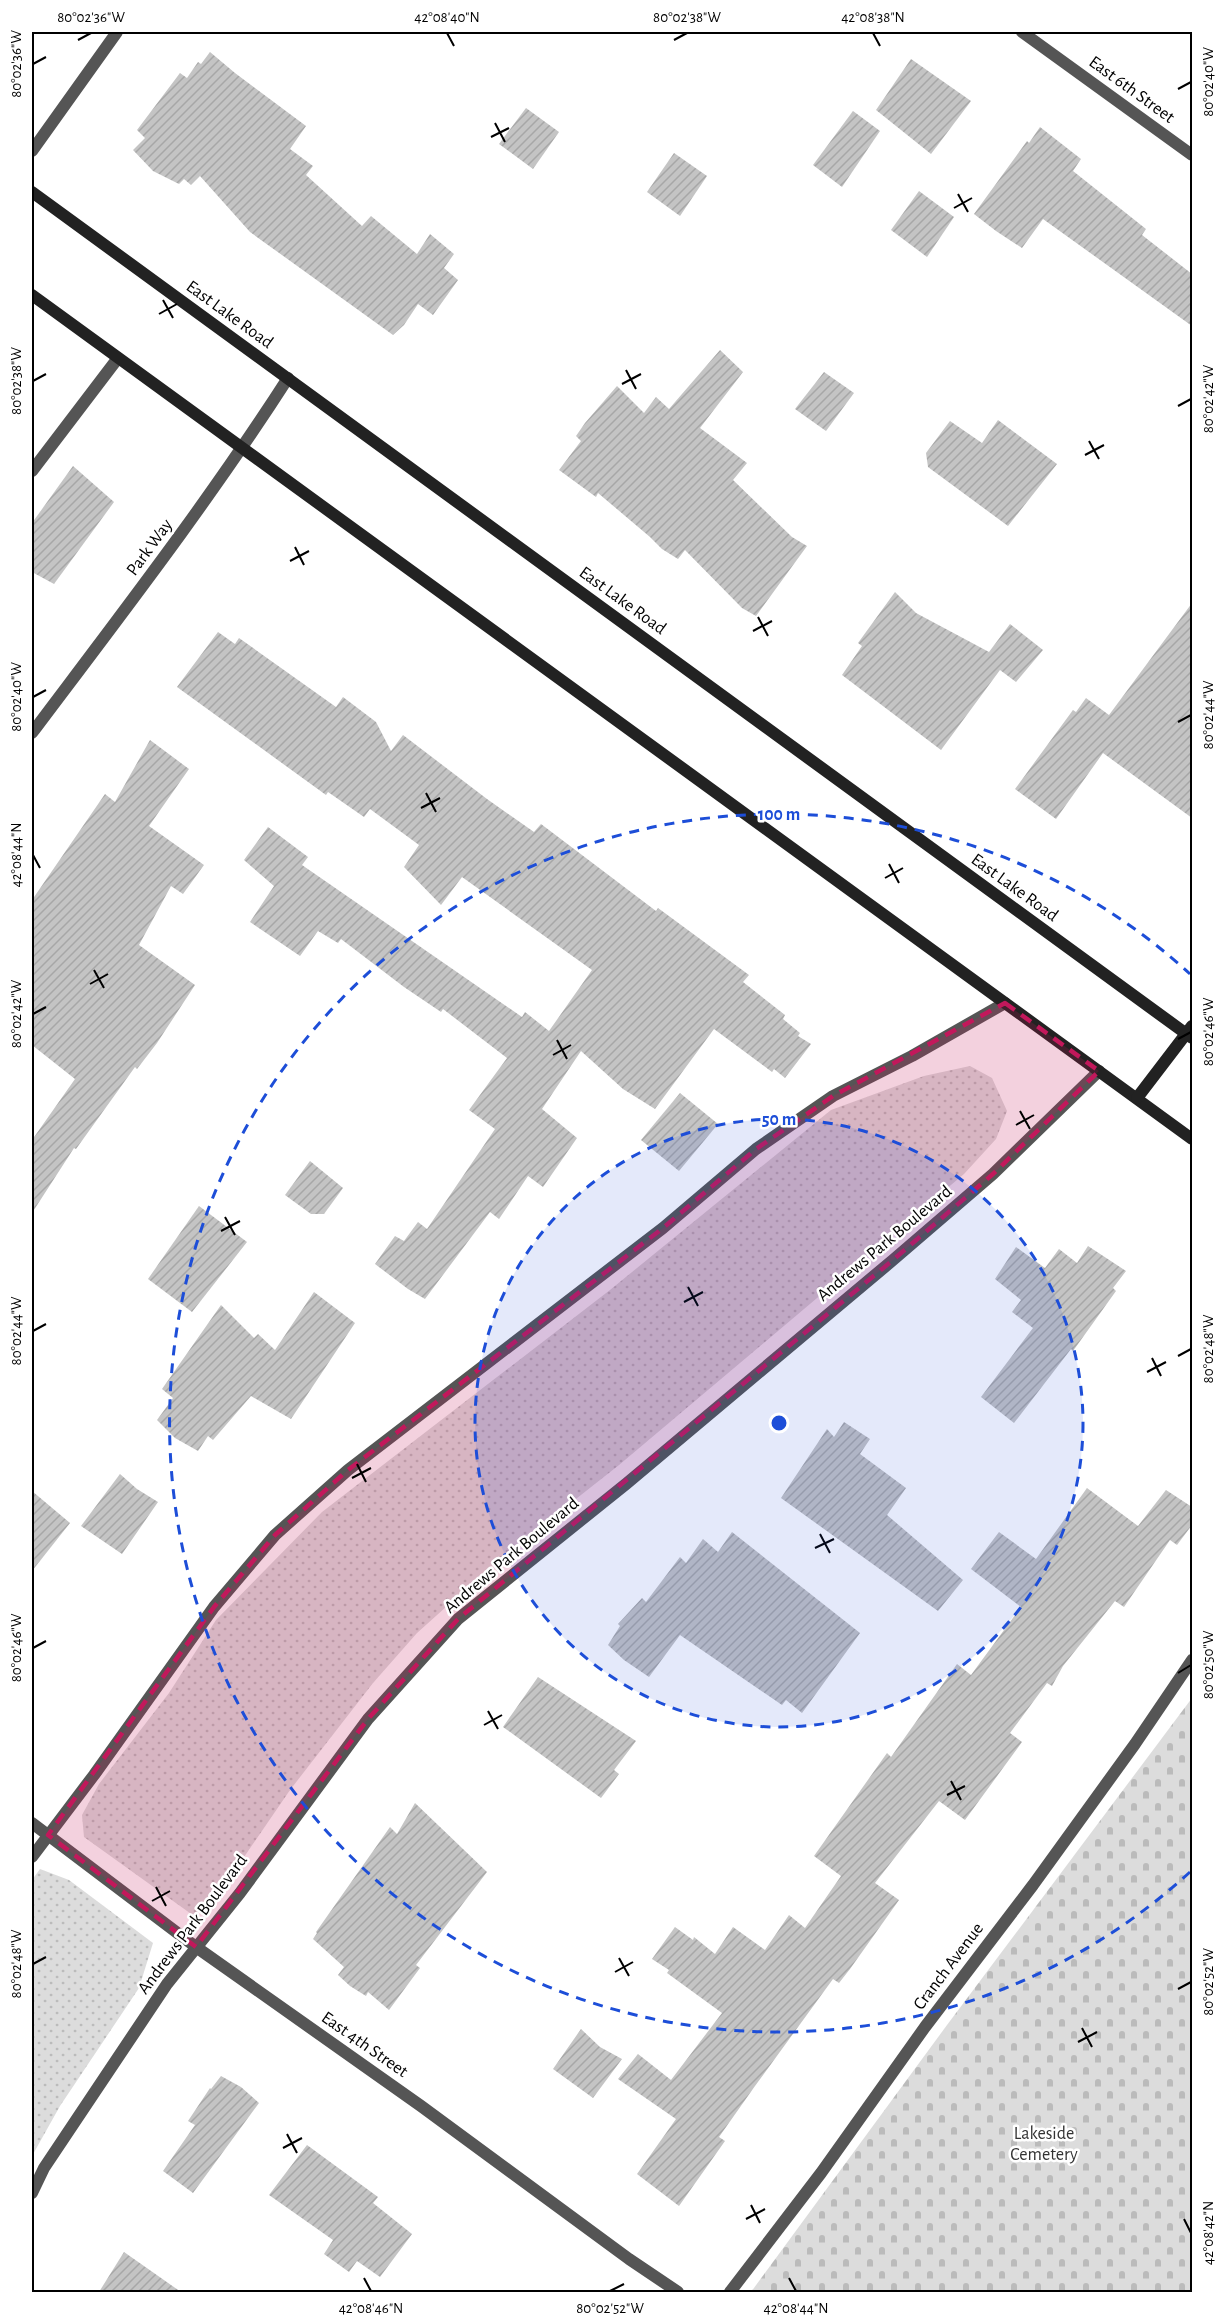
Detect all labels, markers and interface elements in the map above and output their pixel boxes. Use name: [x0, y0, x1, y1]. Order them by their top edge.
text: 80°02'36"W: [57, 10, 125, 25]
text: 42°08'40"N: [414, 10, 480, 25]
text: 80°02'38"W: [653, 10, 721, 25]
text: 42°08'38"N: [841, 10, 905, 25]
text: 80°02'36"W: [9, 30, 24, 98]
text: 80°02'40"W: [1201, 47, 1216, 117]
street label: East 6th Street: [1085, 53, 1178, 127]
street label: East Lake Road: [183, 277, 276, 352]
text: 80°02'38"W: [9, 347, 24, 415]
text: 80°02'42"W: [1201, 364, 1216, 433]
street label: Park Way: [123, 516, 176, 579]
street label: East Lake Road: [576, 563, 669, 638]
text: 80°02'40"W: [9, 662, 24, 732]
text: 80°02'44"W: [1201, 680, 1216, 749]
text: 100 m: [758, 806, 800, 824]
text: 42°08'44"N: [9, 823, 24, 887]
street label: East Lake Road: [968, 850, 1061, 925]
text: 80°02'42"W: [9, 979, 24, 1048]
text: 80°02'46"W: [1201, 997, 1216, 1066]
text: 50 m: [762, 1111, 796, 1129]
street label: Andrews Park Boulevard: [814, 1182, 955, 1305]
text: 80°02'44"W: [9, 1296, 24, 1365]
text: 80°02'48"W: [1201, 1314, 1216, 1383]
centre of rings: [769, 1413, 789, 1433]
street label: Andrews Park Boulevard: [441, 1494, 582, 1617]
text: 80°02'46"W: [9, 1613, 24, 1682]
text: 80°02'50"W: [1201, 1630, 1216, 1699]
street label: Andrews Park Boulevard: [135, 1851, 251, 1998]
street label: Cranch Avenue: [910, 1920, 987, 2013]
text: 80°02'48"W: [9, 1929, 24, 1998]
text: 80°02'52"W: [1201, 1948, 1216, 2016]
street label: East 4th Street: [318, 2008, 411, 2081]
park label: Lakeside Cemetery: [1010, 2125, 1078, 2164]
text: 42°08'42"N: [1201, 2201, 1216, 2265]
text: 42°08'46"N: [339, 2301, 403, 2316]
text: 80°02'52"W: [576, 2301, 644, 2316]
text: 42°08'44"N: [764, 2301, 828, 2316]

